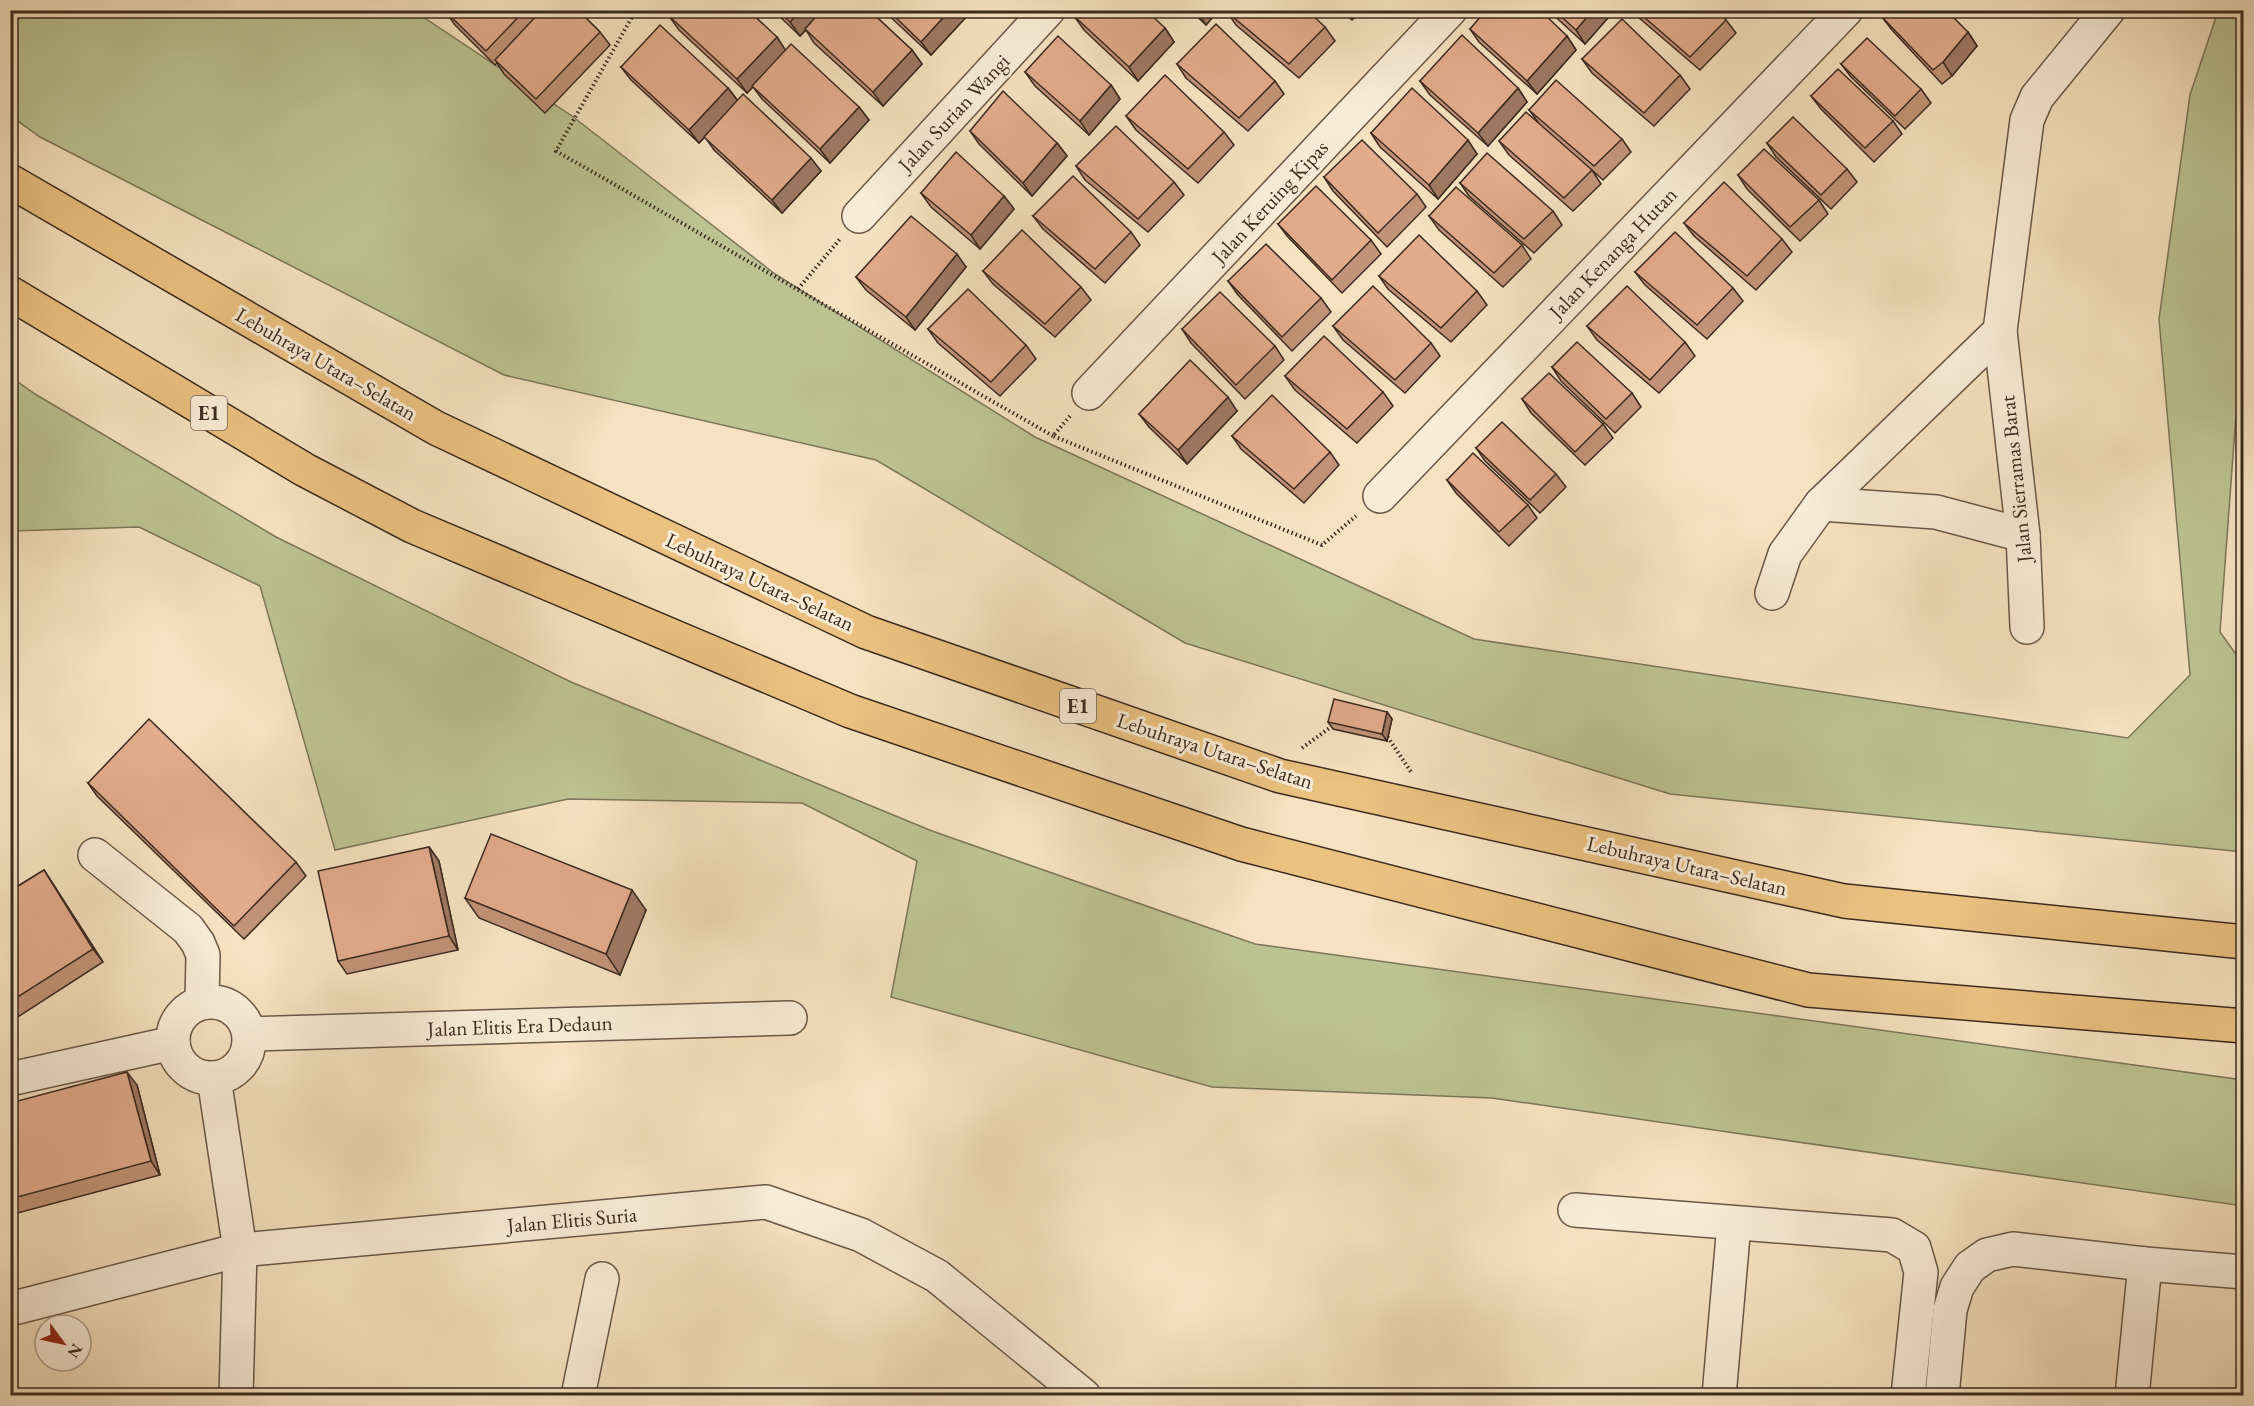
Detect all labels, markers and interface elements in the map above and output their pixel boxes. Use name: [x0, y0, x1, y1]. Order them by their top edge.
street label: Jalan Surian Wangi: [891, 48, 1015, 179]
street label: Jalan Keruing Kipas: [1204, 134, 1334, 271]
street label: Jalan Kenanga Hutan: [1541, 181, 1682, 326]
street label: Lebuhraya Utara–Selatan: [231, 301, 422, 426]
street label: Jalan Sierramas Barat: [1993, 394, 2038, 566]
road number: E1: [191, 396, 227, 430]
street label: Lebuhraya Utara–Selatan: [662, 526, 859, 637]
road number: E1: [1060, 689, 1096, 723]
street label: Lebuhraya Utara–Selatan: [1114, 706, 1317, 795]
street label: Lebuhraya Utara–Selatan: [1584, 829, 1790, 902]
street label: Jalan Elitis Era Dedaun: [425, 1009, 613, 1042]
street label: Jalan Elitis Suria: [504, 1200, 639, 1239]
north arrow: [33, 1313, 93, 1373]
text: N: [63, 1340, 87, 1362]

